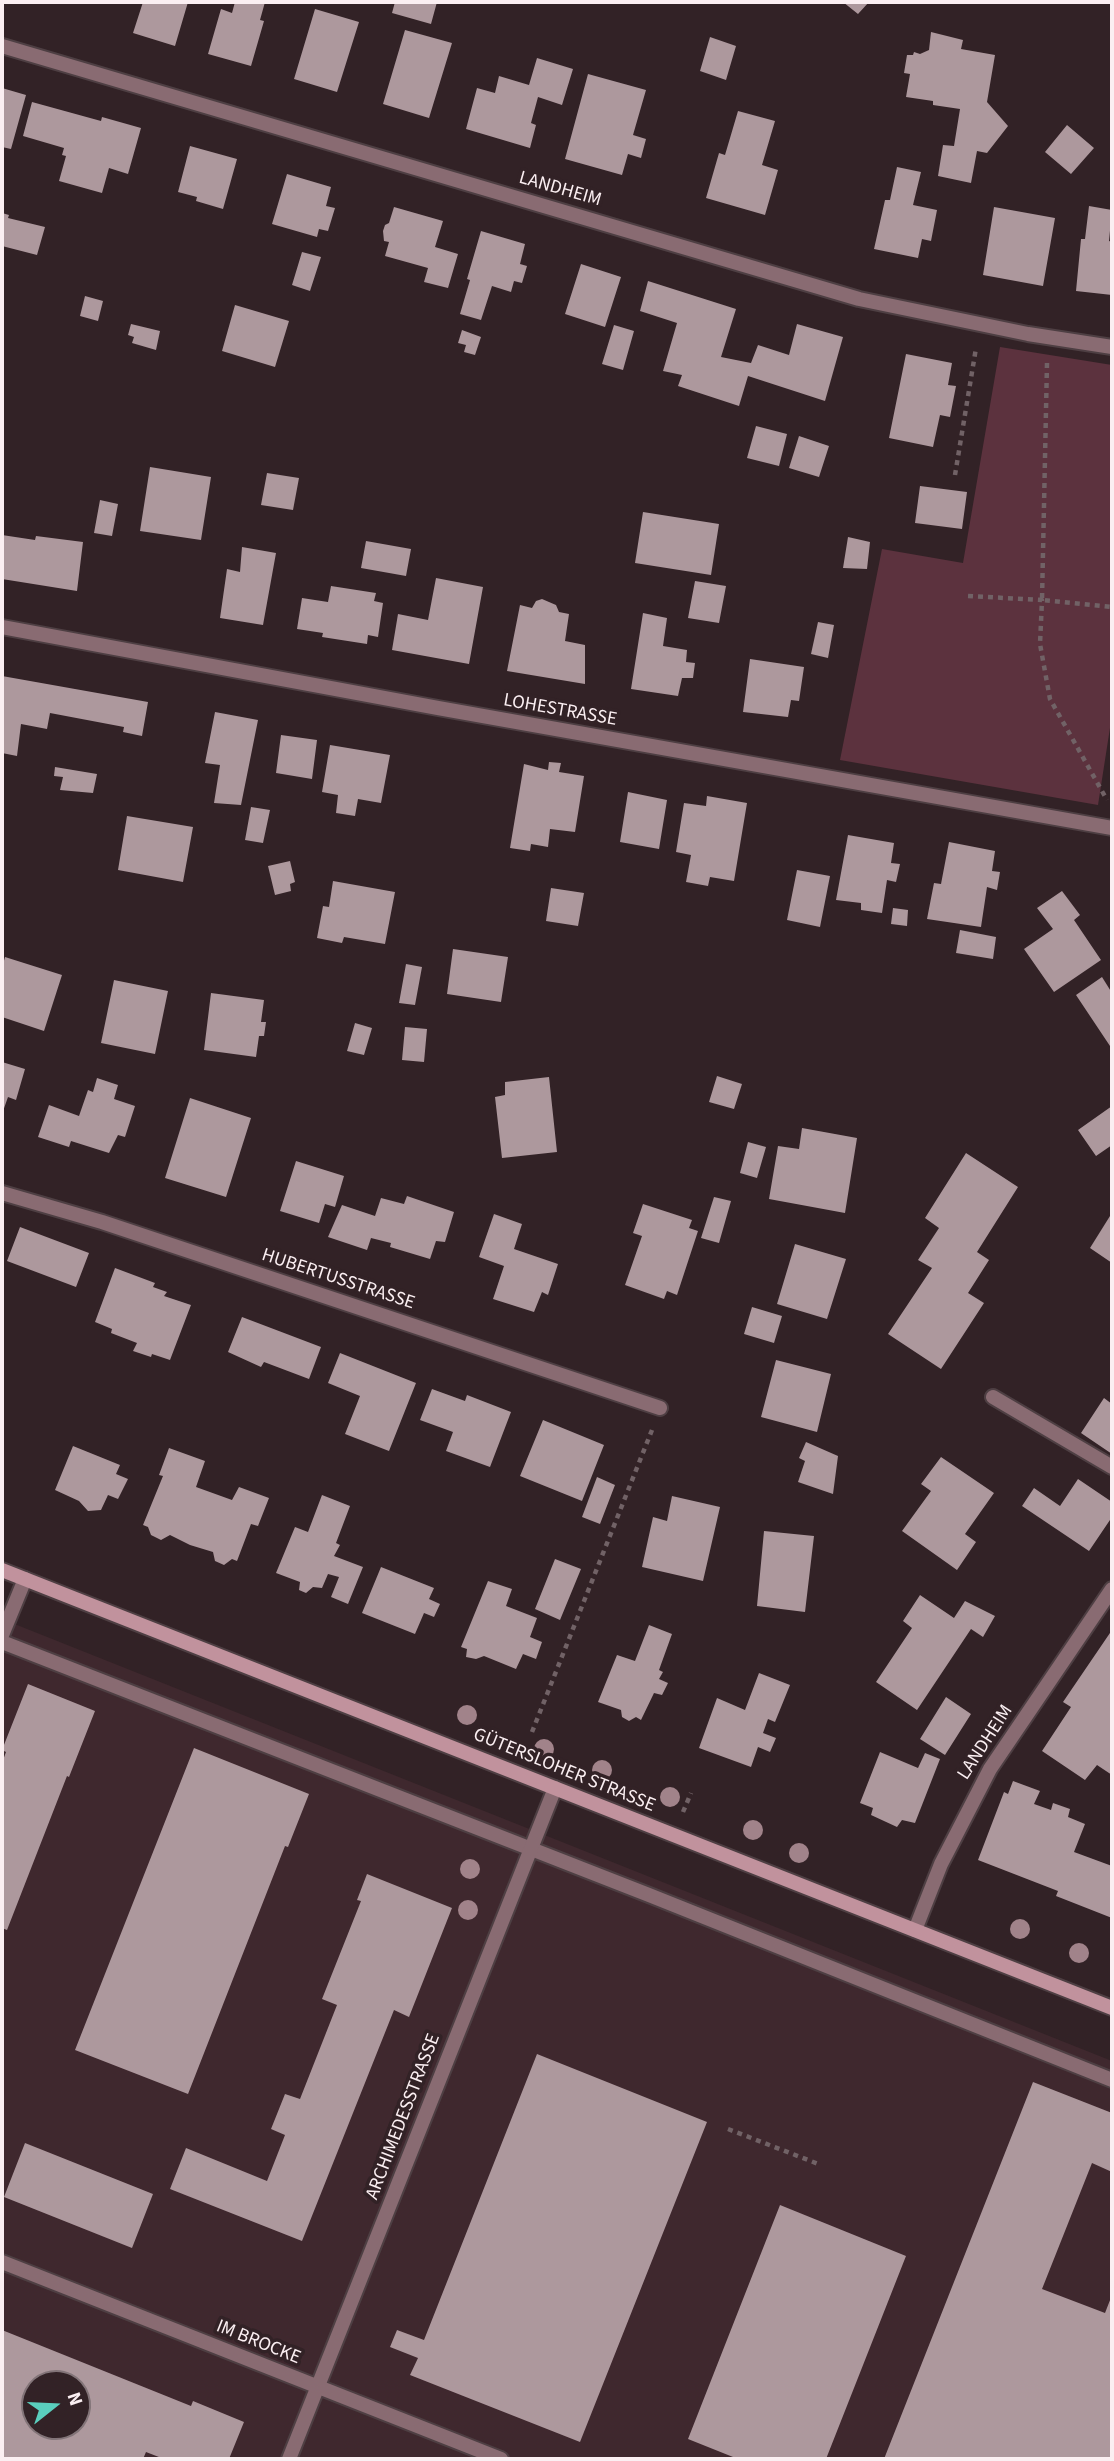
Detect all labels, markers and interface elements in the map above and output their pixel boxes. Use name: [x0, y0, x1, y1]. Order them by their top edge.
street label: LANDHEIM: [516, 167, 604, 213]
street label: LOHESTRASSE: [501, 690, 619, 732]
street label: HUBERTUSSTRASSE: [259, 1245, 417, 1315]
street label: LANDHEIM: [953, 1701, 1019, 1785]
street label: GÜTERSLOHER STRASSE: [470, 1724, 658, 1818]
street label: ARCHIMEDESSTRASSE: [362, 2031, 446, 2203]
street label: IM BROCKE: [212, 2316, 304, 2370]
north arrow: [21, 2370, 91, 2440]
text: N: [60, 2389, 89, 2409]

